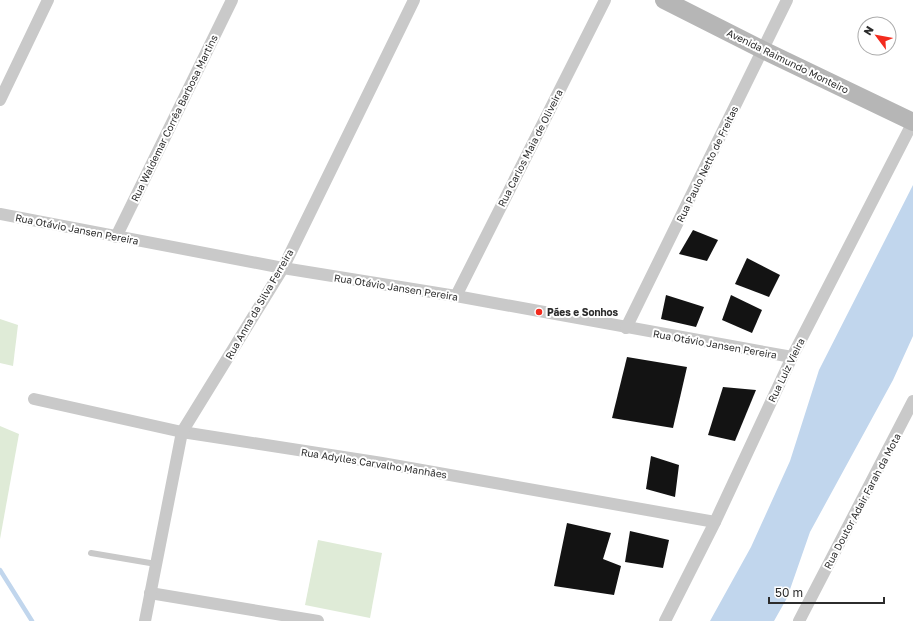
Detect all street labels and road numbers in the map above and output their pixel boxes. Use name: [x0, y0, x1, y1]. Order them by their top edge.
street label: Avenida Raimundo Monteiro: [725, 26, 851, 96]
street label: Rua Waldemar Corrêa Barbosa Martins: [128, 33, 220, 203]
street label: Rua Carlos Maia de Oliveira: [495, 87, 565, 209]
street label: Rua Paulo Netto de Freitas: [674, 104, 740, 224]
street label: Rua Otávio Jansen Pereira: [14, 211, 140, 247]
street label: Rua Anna da Silva Ferreira: [223, 247, 295, 361]
street label: Rua Otávio Jansen Pereira: [333, 271, 459, 303]
street label: Rua Otávio Jansen Pereira: [652, 327, 778, 361]
street label: Rua Luiz Vieira: [765, 336, 807, 404]
street label: Rua Doutor Adair Farah da Mota: [821, 431, 903, 571]
street label: Rua Adylles Carvalho Manhães: [300, 446, 448, 480]

